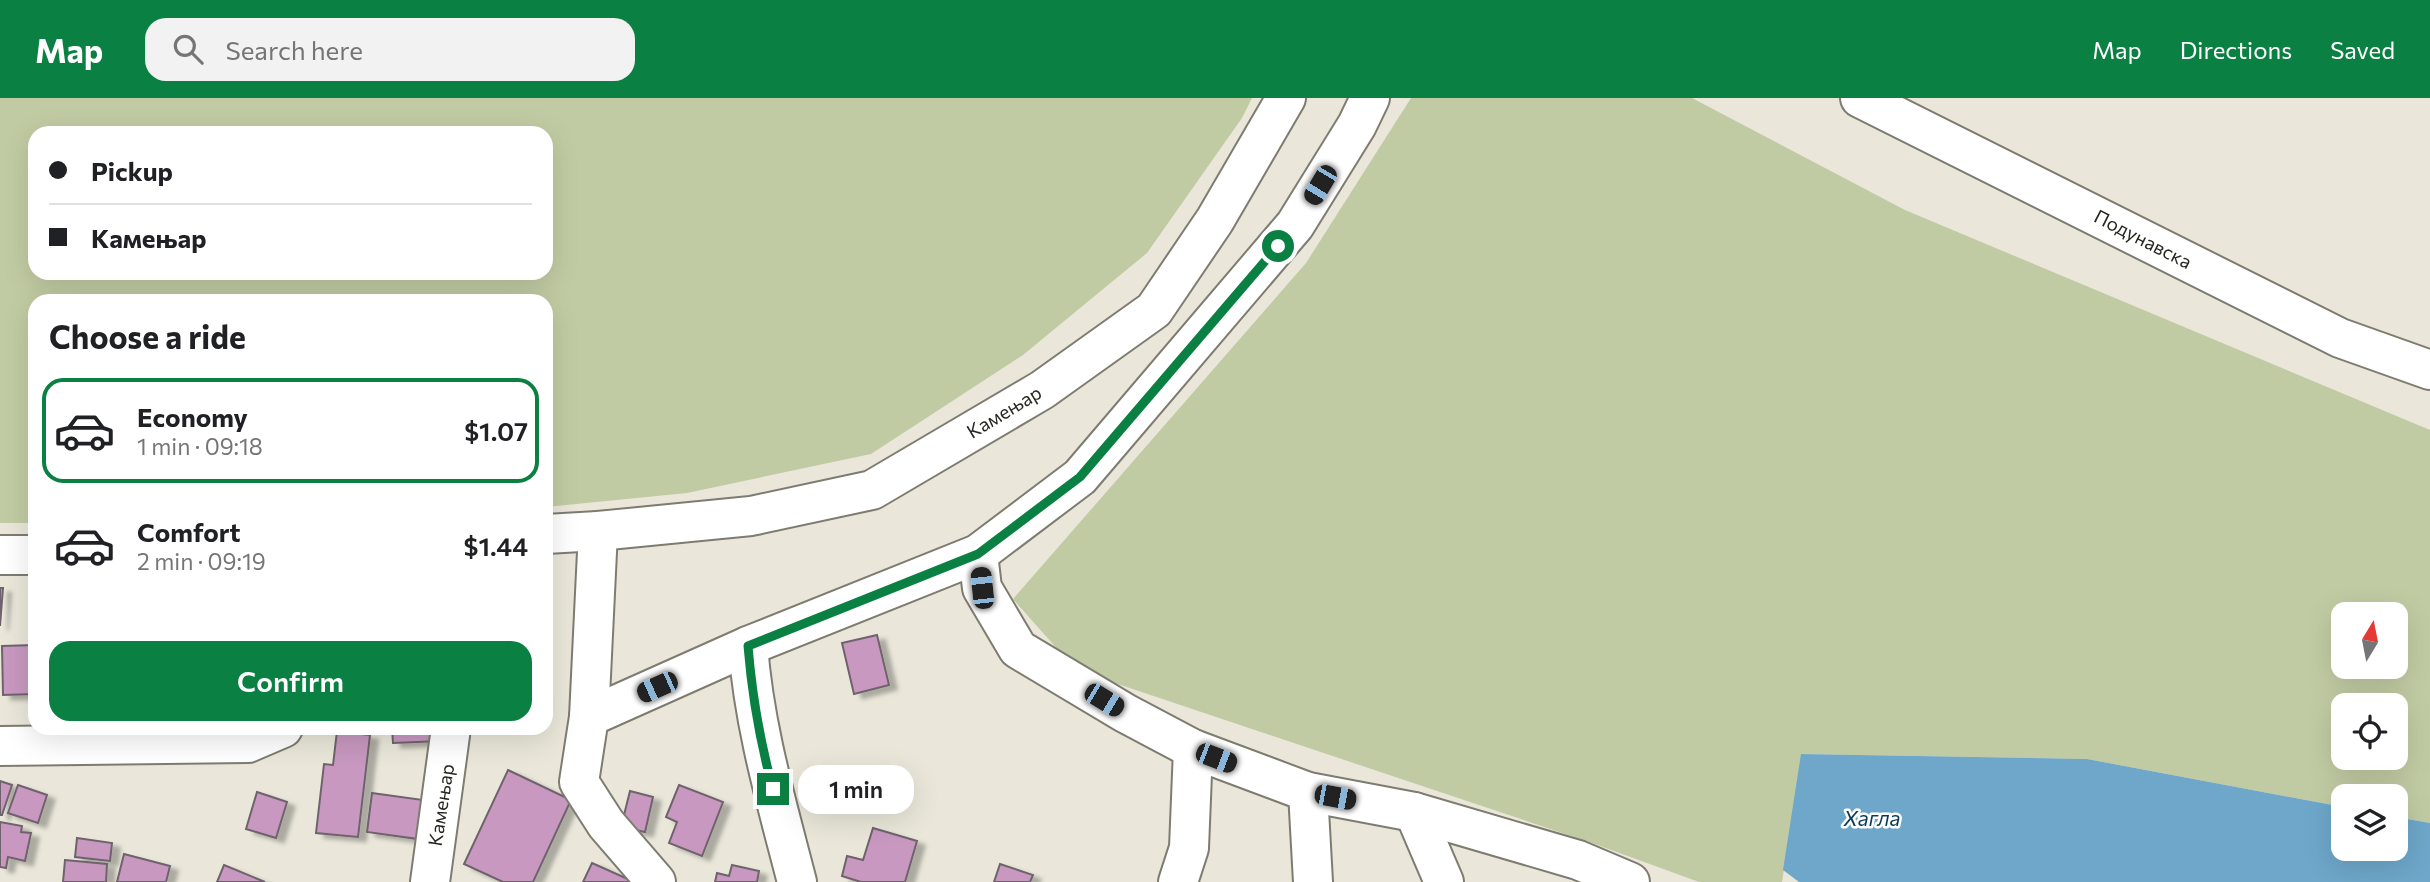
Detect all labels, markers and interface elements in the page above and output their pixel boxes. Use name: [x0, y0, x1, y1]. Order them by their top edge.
search box: [145, 18, 635, 81]
text: Map: [35, 29, 103, 70]
icon: search: [169, 30, 207, 68]
text: Search here: [225, 34, 363, 65]
text: Map: [2092, 35, 2142, 64]
text: Directions: [2180, 35, 2292, 64]
text: Saved: [2330, 35, 2395, 64]
text: Pickup: [91, 155, 173, 186]
car: [1301, 162, 1340, 208]
street label: Подунавска: [2091, 204, 2196, 273]
text: Камењар: [91, 222, 206, 253]
route start: [1262, 230, 1294, 262]
text: Choose a ride: [49, 316, 246, 356]
street label: Камењар: [962, 380, 1045, 443]
icon: car: [53, 399, 116, 462]
text: Economy: [137, 401, 248, 432]
text: $1.07: [464, 415, 528, 446]
text: 1 min · 09:18: [137, 432, 263, 460]
icon: car: [53, 514, 116, 577]
text: Comfort: [137, 516, 240, 547]
text: $1.44: [464, 530, 528, 561]
text: 2 min · 09:19: [137, 547, 266, 575]
car: [970, 566, 995, 610]
north arrow: [2331, 602, 2408, 679]
map controls: [2331, 602, 2408, 861]
button: Confirm: [49, 641, 532, 721]
car: [634, 669, 681, 705]
car: [1081, 680, 1128, 720]
button: locate: [2331, 693, 2408, 770]
car: [1193, 741, 1240, 775]
street label: Камењар: [423, 762, 458, 848]
callout: 1 min: [798, 764, 913, 814]
route end: [757, 773, 789, 805]
text: 1 min: [829, 775, 883, 803]
car: [1313, 783, 1358, 811]
button: layers: [2331, 784, 2408, 861]
water label: Хагла: [1843, 805, 1901, 830]

